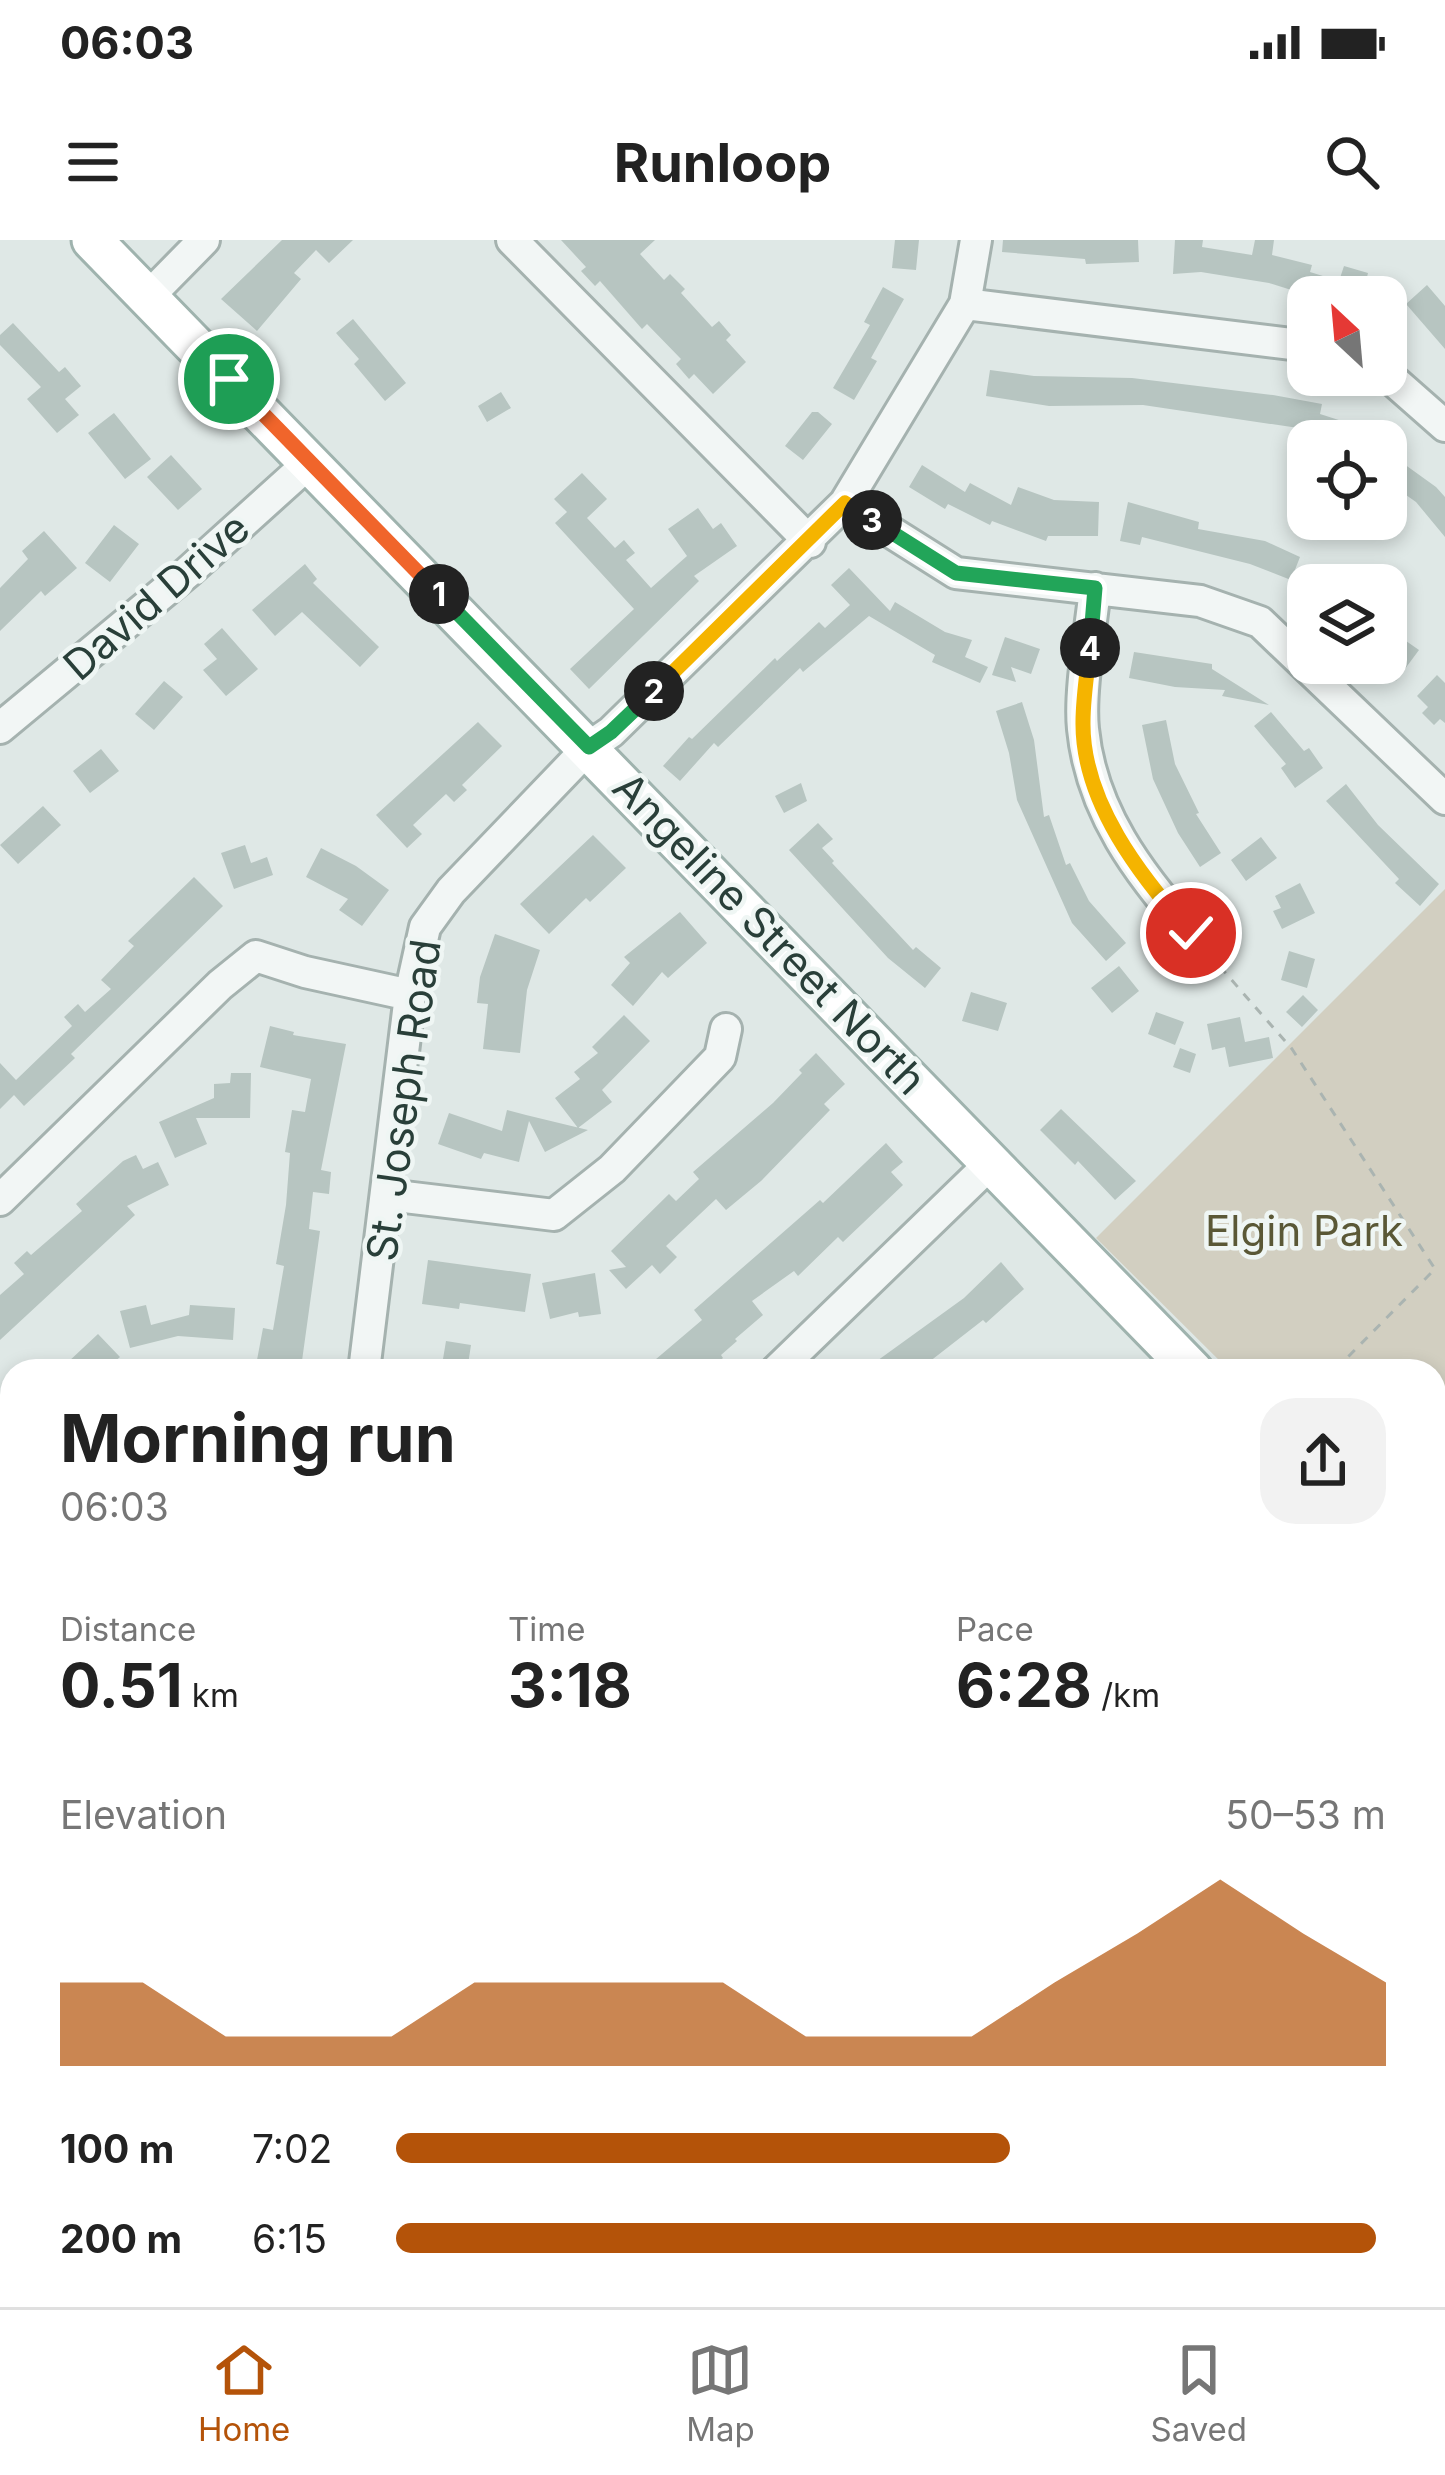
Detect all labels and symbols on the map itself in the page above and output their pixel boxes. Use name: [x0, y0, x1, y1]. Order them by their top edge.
north arrow: [1287, 276, 1407, 396]
pin: [178, 328, 280, 430]
pin: 3: [842, 490, 902, 550]
street label: David Drive: [53, 502, 259, 690]
pin: 1: [409, 564, 469, 624]
pin: 4: [1060, 618, 1120, 678]
pin: 2: [624, 661, 684, 721]
street label: Angeline Street North: [603, 761, 937, 1105]
pin: [1140, 882, 1242, 984]
street label: St. Joseph Road: [355, 936, 451, 1264]
park label: Elgin Park: [1205, 1205, 1403, 1256]

